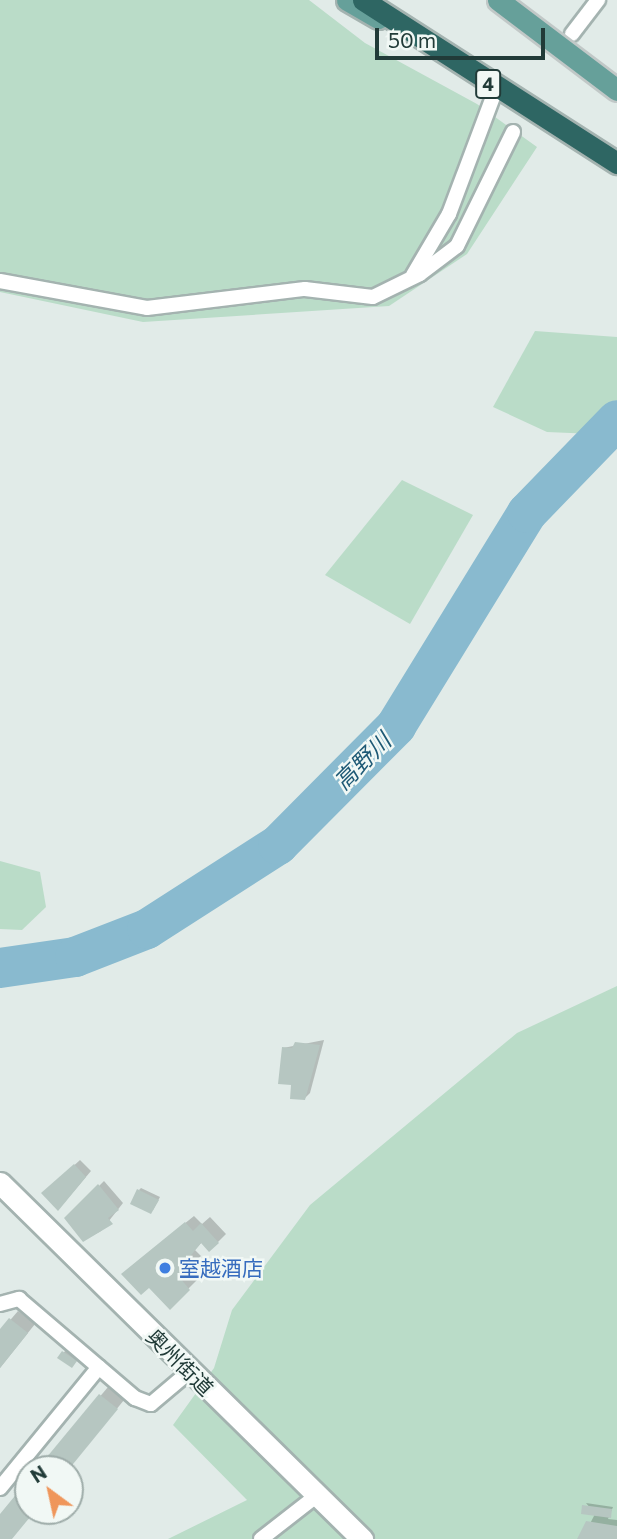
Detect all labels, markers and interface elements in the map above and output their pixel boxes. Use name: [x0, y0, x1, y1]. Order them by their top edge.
scale bar: [379, 14, 549, 58]
text: 50 m: [388, 27, 436, 52]
road number: 4: [474, 68, 502, 100]
water label: 高野川: [328, 727, 396, 795]
place label: 室越酒店: [179, 1255, 263, 1281]
marker: 室越酒店: [157, 1260, 173, 1276]
street label: 奥州街道: [141, 1323, 219, 1401]
north arrow: [14, 1455, 84, 1525]
text: N: [26, 1460, 51, 1487]

